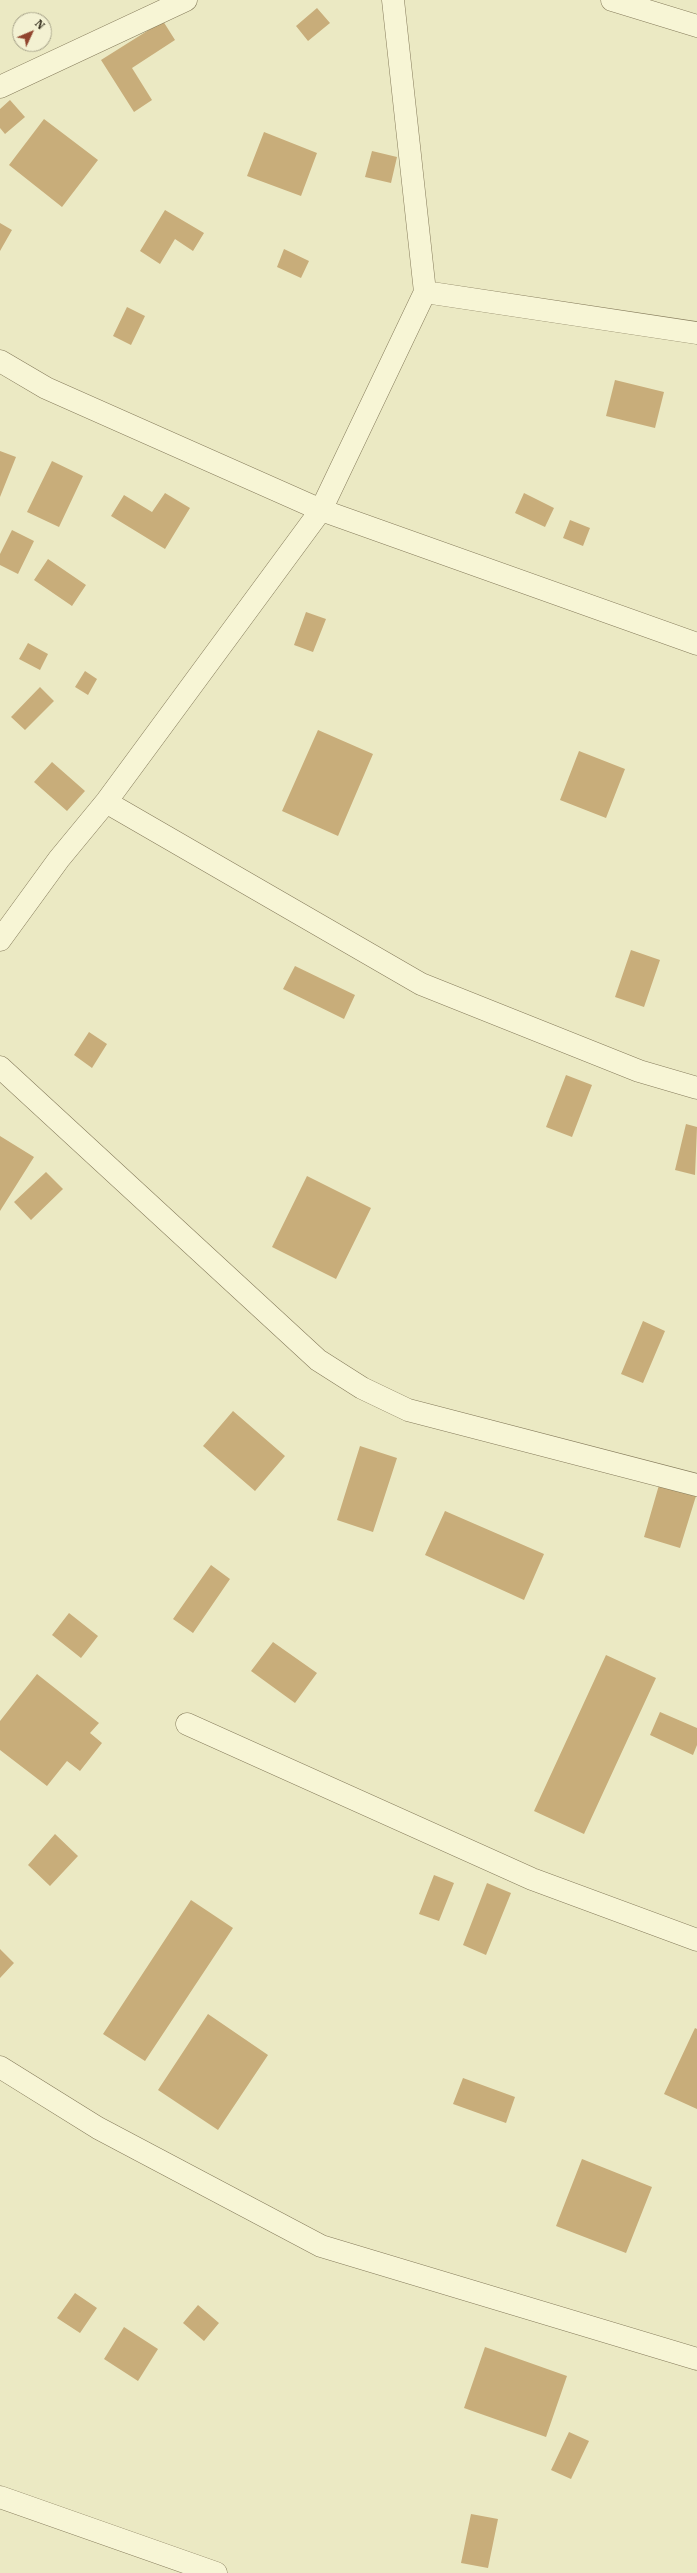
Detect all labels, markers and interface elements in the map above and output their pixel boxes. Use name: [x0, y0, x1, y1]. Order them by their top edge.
north arrow: [12, 12, 52, 52]
text: N: [32, 16, 48, 32]

